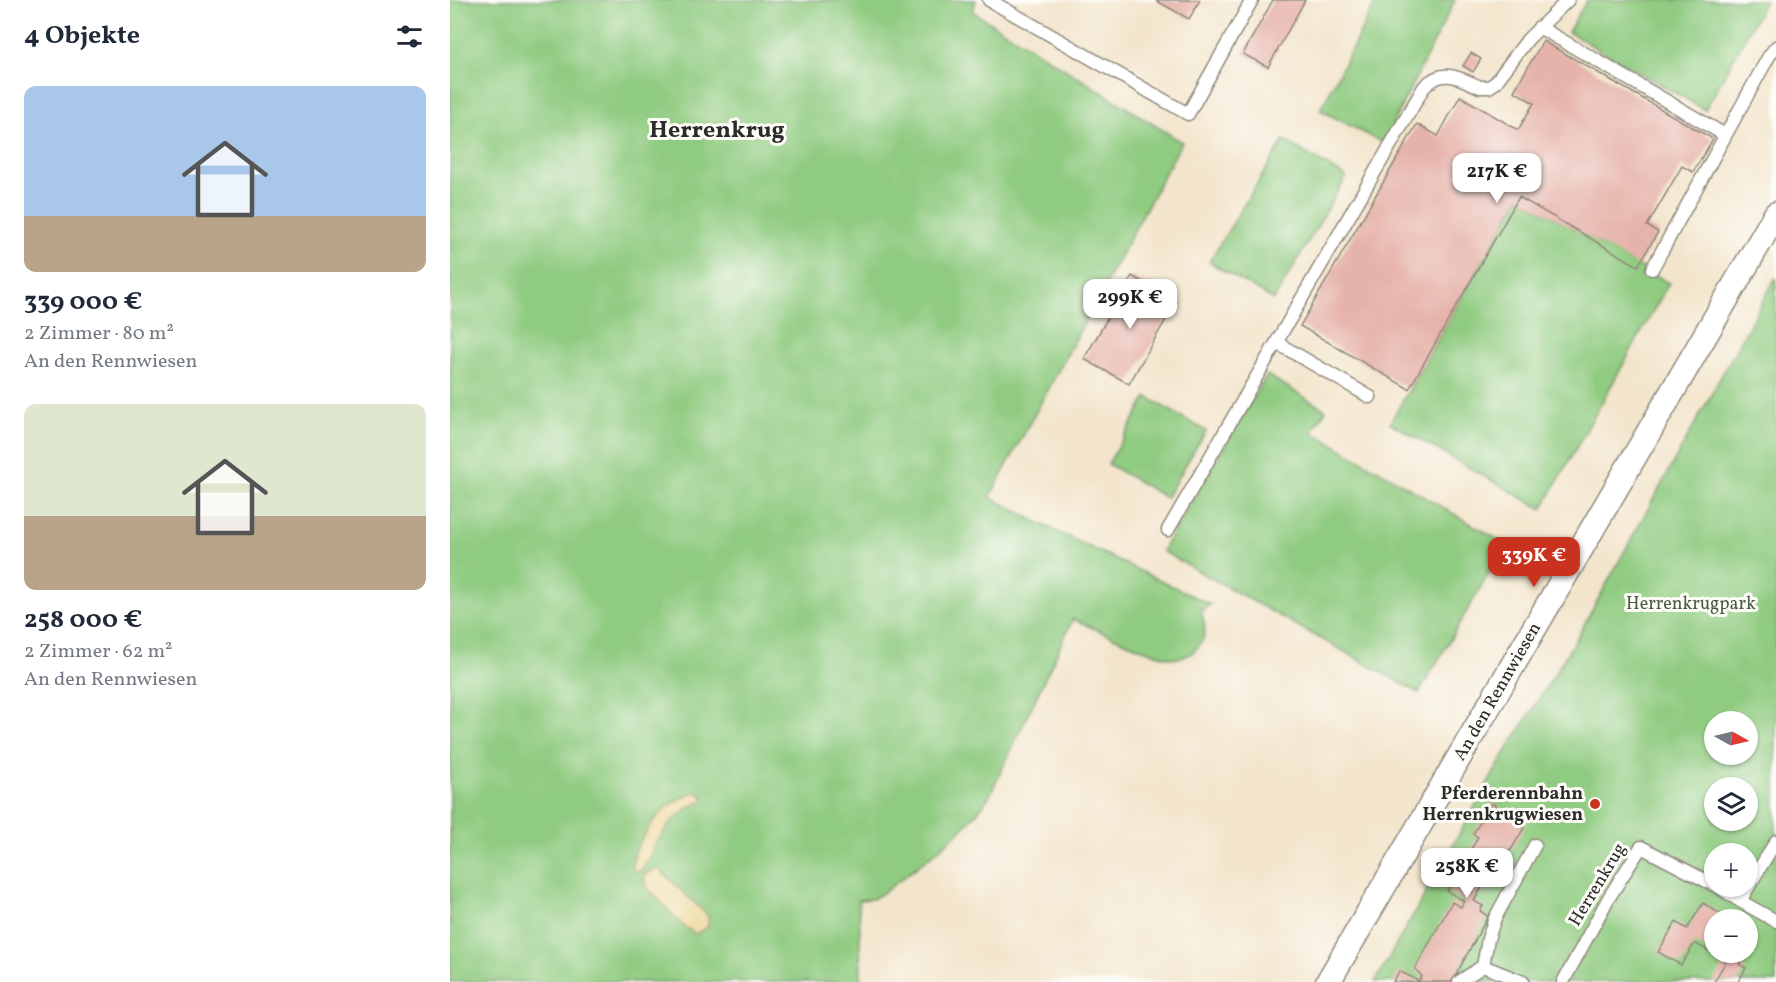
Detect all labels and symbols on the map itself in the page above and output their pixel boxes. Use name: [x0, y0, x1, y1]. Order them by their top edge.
district label: Herrenkrug: [649, 114, 785, 148]
pin: 217K €: [1448, 153, 1546, 204]
pin: 299K €: [1081, 279, 1179, 330]
pin: 339K €: [1485, 537, 1583, 588]
park label: Herrenkrugpark: [1626, 592, 1756, 617]
street label: An den Rennwiesen: [1448, 618, 1548, 766]
north arrow: [1704, 711, 1758, 765]
place label: Pferderennbahn Herrenkrugwiesen: [1423, 782, 1583, 828]
marker: Pferderennbahn Herrenkrugwiesen: [1588, 797, 1602, 811]
street label: Herrenkrug: [1563, 839, 1633, 931]
pin: 258K €: [1418, 848, 1516, 899]

